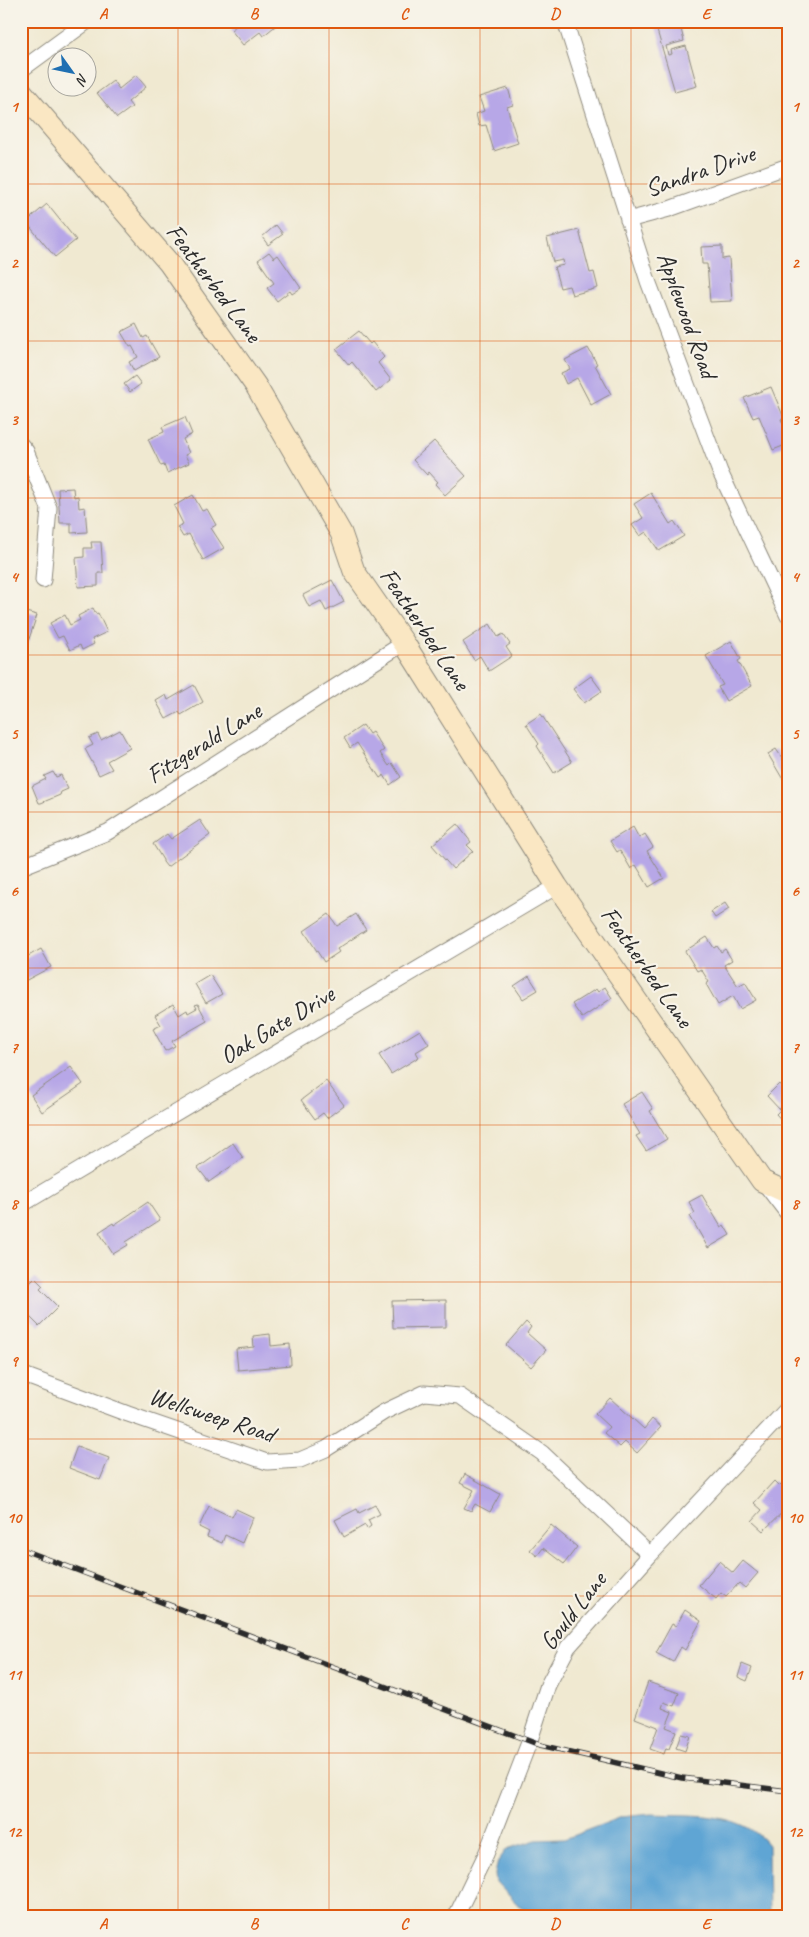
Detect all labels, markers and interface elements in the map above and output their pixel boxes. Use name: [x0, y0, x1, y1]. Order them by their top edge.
text: A: [99, 4, 109, 24]
text: B: [250, 4, 260, 24]
text: C: [400, 4, 410, 24]
text: D: [550, 4, 561, 24]
text: E: [702, 4, 713, 24]
north arrow: [48, 48, 98, 98]
text: N: [72, 71, 92, 89]
text: 1: [10, 97, 19, 117]
text: 1: [791, 97, 800, 117]
street label: Sandra Drive: [641, 137, 761, 205]
street label: Featherbed Lane: [159, 217, 270, 350]
street label: Applewood Road: [649, 247, 726, 386]
text: 2: [10, 253, 19, 273]
text: 2: [791, 253, 800, 273]
text: 3: [10, 410, 19, 430]
text: 3: [791, 410, 800, 430]
street label: Featherbed Lane: [372, 562, 479, 698]
text: 4: [10, 567, 19, 587]
text: 4: [791, 567, 800, 587]
street label: Fitzgerald Lane: [141, 694, 269, 791]
text: 5: [11, 724, 20, 744]
text: 5: [792, 724, 801, 744]
text: 6: [10, 881, 19, 901]
text: 6: [791, 881, 800, 901]
street label: Featherbed Lane: [594, 900, 702, 1035]
street label: Oak Gate Drive: [214, 977, 342, 1072]
text: 7: [10, 1038, 19, 1058]
text: 7: [791, 1038, 800, 1058]
text: 8: [10, 1194, 19, 1214]
text: 8: [791, 1194, 800, 1214]
text: 9: [10, 1351, 19, 1371]
text: 9: [791, 1351, 800, 1371]
street label: Wellsweep Road: [145, 1380, 282, 1451]
text: 10: [7, 1508, 23, 1528]
text: 10: [788, 1508, 804, 1528]
street label: Gould Lane: [532, 1564, 615, 1657]
text: 11: [7, 1665, 23, 1685]
text: 11: [788, 1665, 804, 1685]
text: 12: [7, 1822, 23, 1842]
text: 12: [788, 1822, 804, 1842]
text: A: [99, 1914, 109, 1934]
text: B: [250, 1914, 260, 1934]
text: C: [400, 1914, 410, 1934]
text: D: [550, 1914, 561, 1934]
text: E: [702, 1914, 713, 1934]

